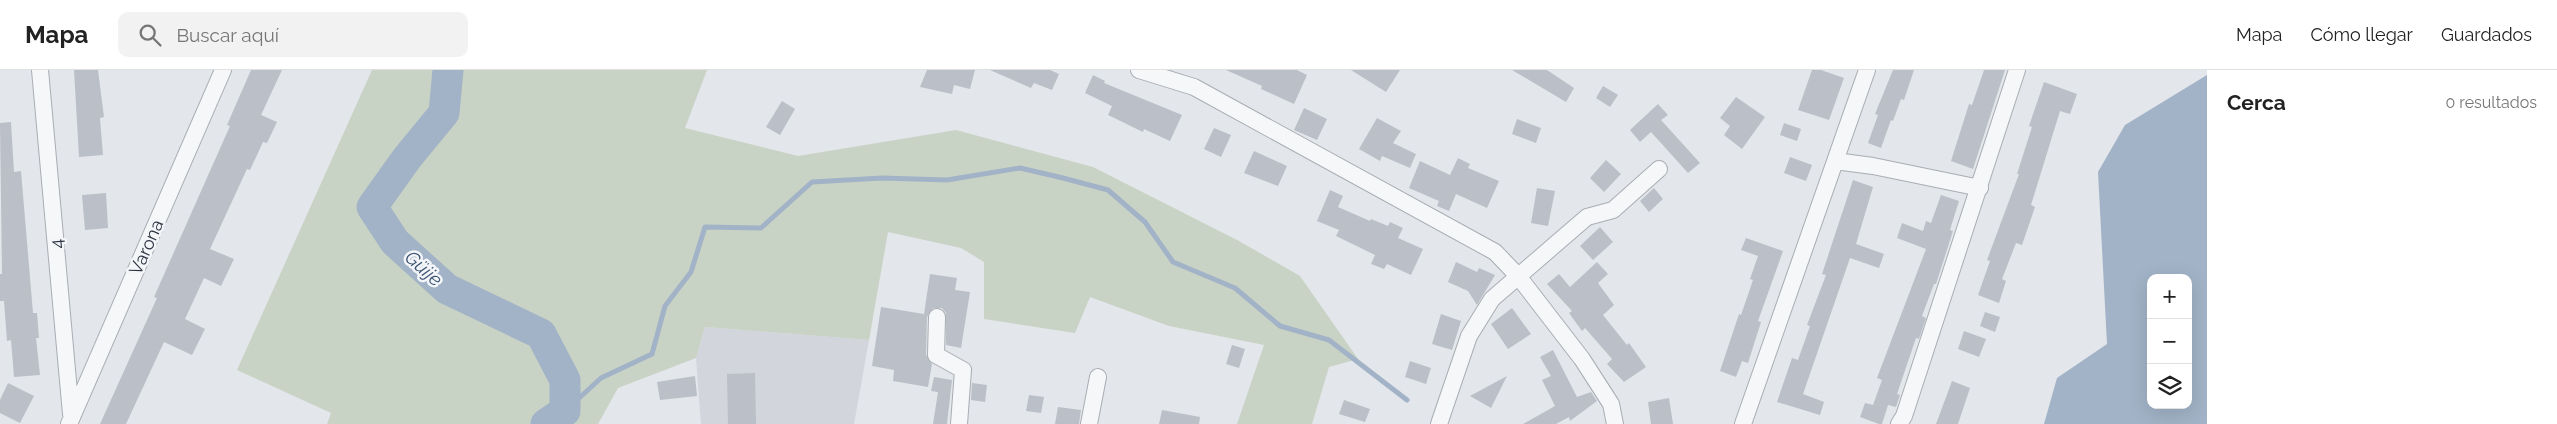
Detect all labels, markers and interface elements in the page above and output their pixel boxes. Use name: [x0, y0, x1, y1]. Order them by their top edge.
search box: [118, 12, 468, 57]
text: Mapa: [25, 20, 88, 49]
icon: search: [136, 21, 164, 49]
text: Buscar aquí: [176, 24, 279, 46]
text: Mapa: [2236, 24, 2282, 45]
text: Cómo llegar: [2310, 24, 2413, 45]
text: Guardados: [2441, 24, 2532, 45]
text: Cerca: [2227, 90, 2286, 115]
text: 0 resultados: [2446, 93, 2537, 112]
street label: Varona: [125, 216, 167, 278]
street label: 4: [45, 238, 67, 250]
water label: Güije: [401, 246, 447, 290]
map controls: [2147, 274, 2192, 409]
button: +: [2147, 274, 2192, 319]
button: −: [2147, 319, 2192, 364]
button: layers: [2147, 364, 2192, 409]

